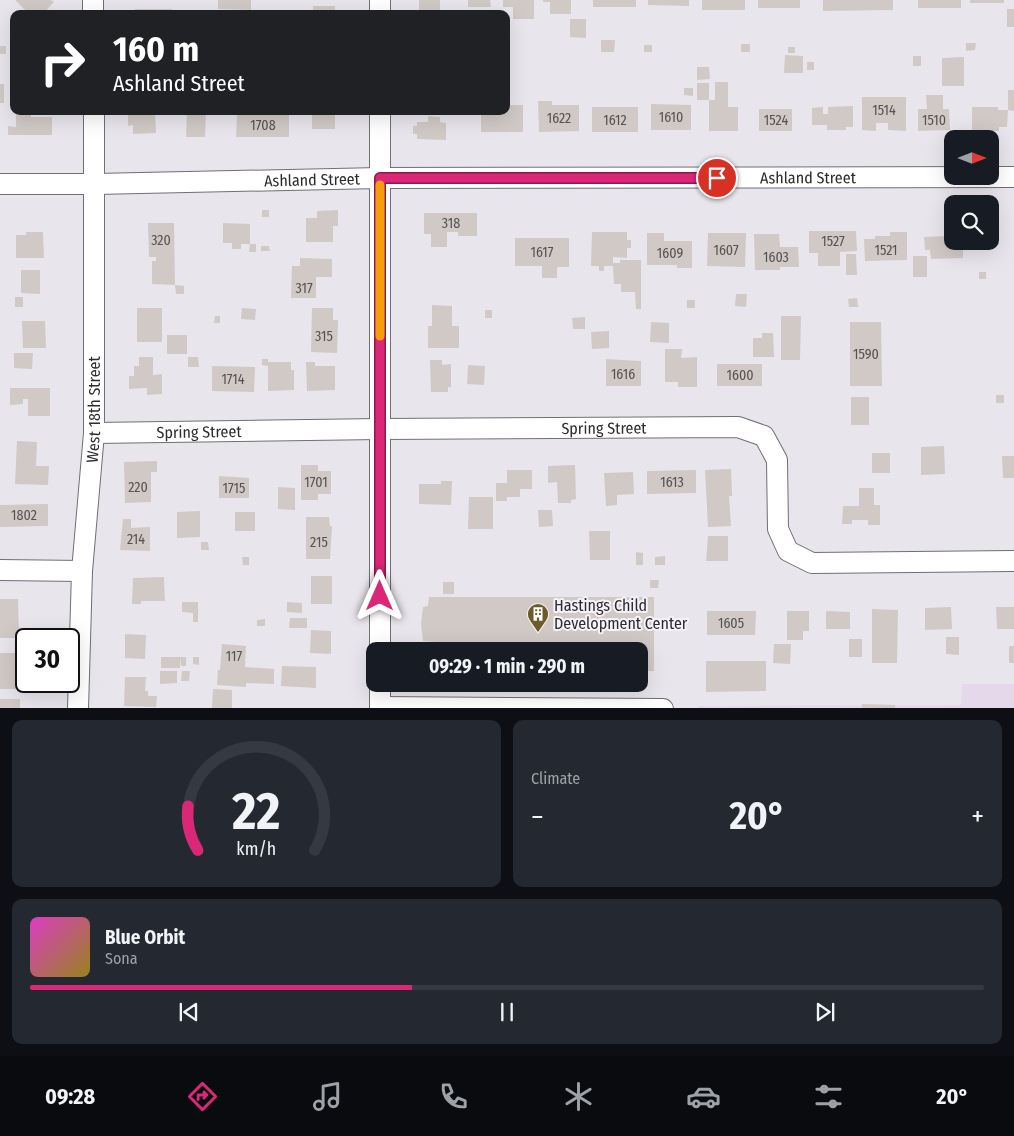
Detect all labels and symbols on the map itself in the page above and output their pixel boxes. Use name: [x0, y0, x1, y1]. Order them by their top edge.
house number: 1514: [872, 102, 896, 119]
house number: 1610: [659, 109, 683, 126]
house number: 1622: [547, 110, 571, 127]
house number: 1612: [603, 112, 627, 129]
house number: 1524: [764, 112, 788, 129]
house number: 1510: [922, 112, 946, 129]
house number: 1708: [250, 117, 276, 134]
north arrow: [944, 130, 999, 185]
pin: [696, 157, 738, 199]
street label: Ashland Street: [760, 168, 857, 187]
street label: Ashland Street: [264, 169, 361, 190]
house number: 318: [442, 215, 460, 232]
house number: 320: [151, 232, 171, 249]
house number: 1527: [821, 233, 845, 250]
house number: 1607: [713, 242, 739, 259]
house number: 1521: [874, 242, 898, 259]
house number: 1617: [531, 244, 554, 261]
house number: 1609: [657, 245, 683, 262]
house number: 1603: [763, 249, 789, 266]
house number: 317: [295, 280, 313, 297]
house number: 315: [315, 328, 333, 345]
house number: 1590: [853, 346, 879, 363]
street label: West 18th Street: [82, 355, 104, 464]
house number: 1616: [611, 366, 635, 383]
house number: 1600: [727, 367, 754, 384]
house number: 1714: [221, 371, 245, 388]
street label: Spring Street: [561, 419, 647, 438]
street label: Spring Street: [156, 422, 242, 442]
house number: 1701: [304, 474, 328, 491]
house number: 1613: [660, 474, 684, 491]
house number: 220: [128, 479, 148, 496]
house number: 1715: [223, 480, 245, 497]
house number: 1802: [11, 507, 37, 524]
house number: 214: [127, 531, 145, 548]
house number: 215: [310, 534, 328, 551]
position arrow: [353, 569, 405, 621]
place label: Hastings Child Development Center: [554, 596, 688, 633]
building icon: Hastings Child Development Center: [526, 602, 550, 633]
house number: 1605: [718, 615, 744, 632]
speed limit sign: 30: [15, 628, 80, 693]
house number: 117: [226, 648, 243, 665]

